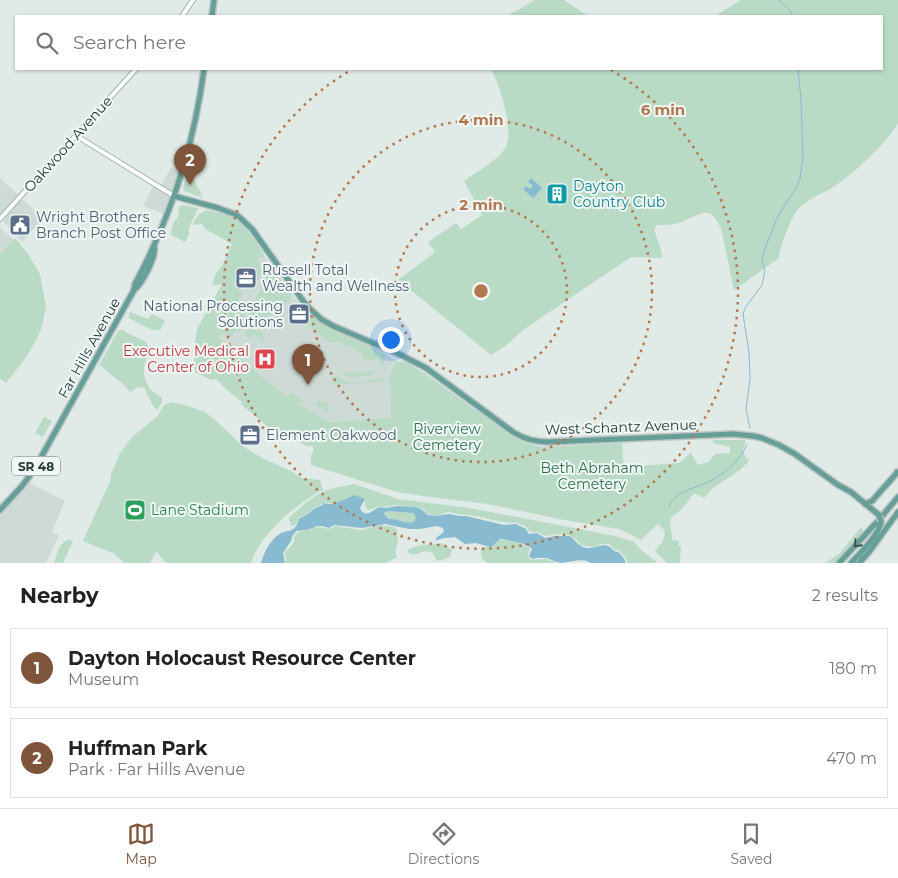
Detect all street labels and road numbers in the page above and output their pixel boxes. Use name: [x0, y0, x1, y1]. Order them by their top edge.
street label: Oakwood Avenue: [20, 92, 116, 196]
street label: Far Hills Avenue: [54, 295, 124, 401]
street label: West Schantz Avenue: [545, 415, 697, 439]
road number: SR 48: [12, 456, 60, 476]

